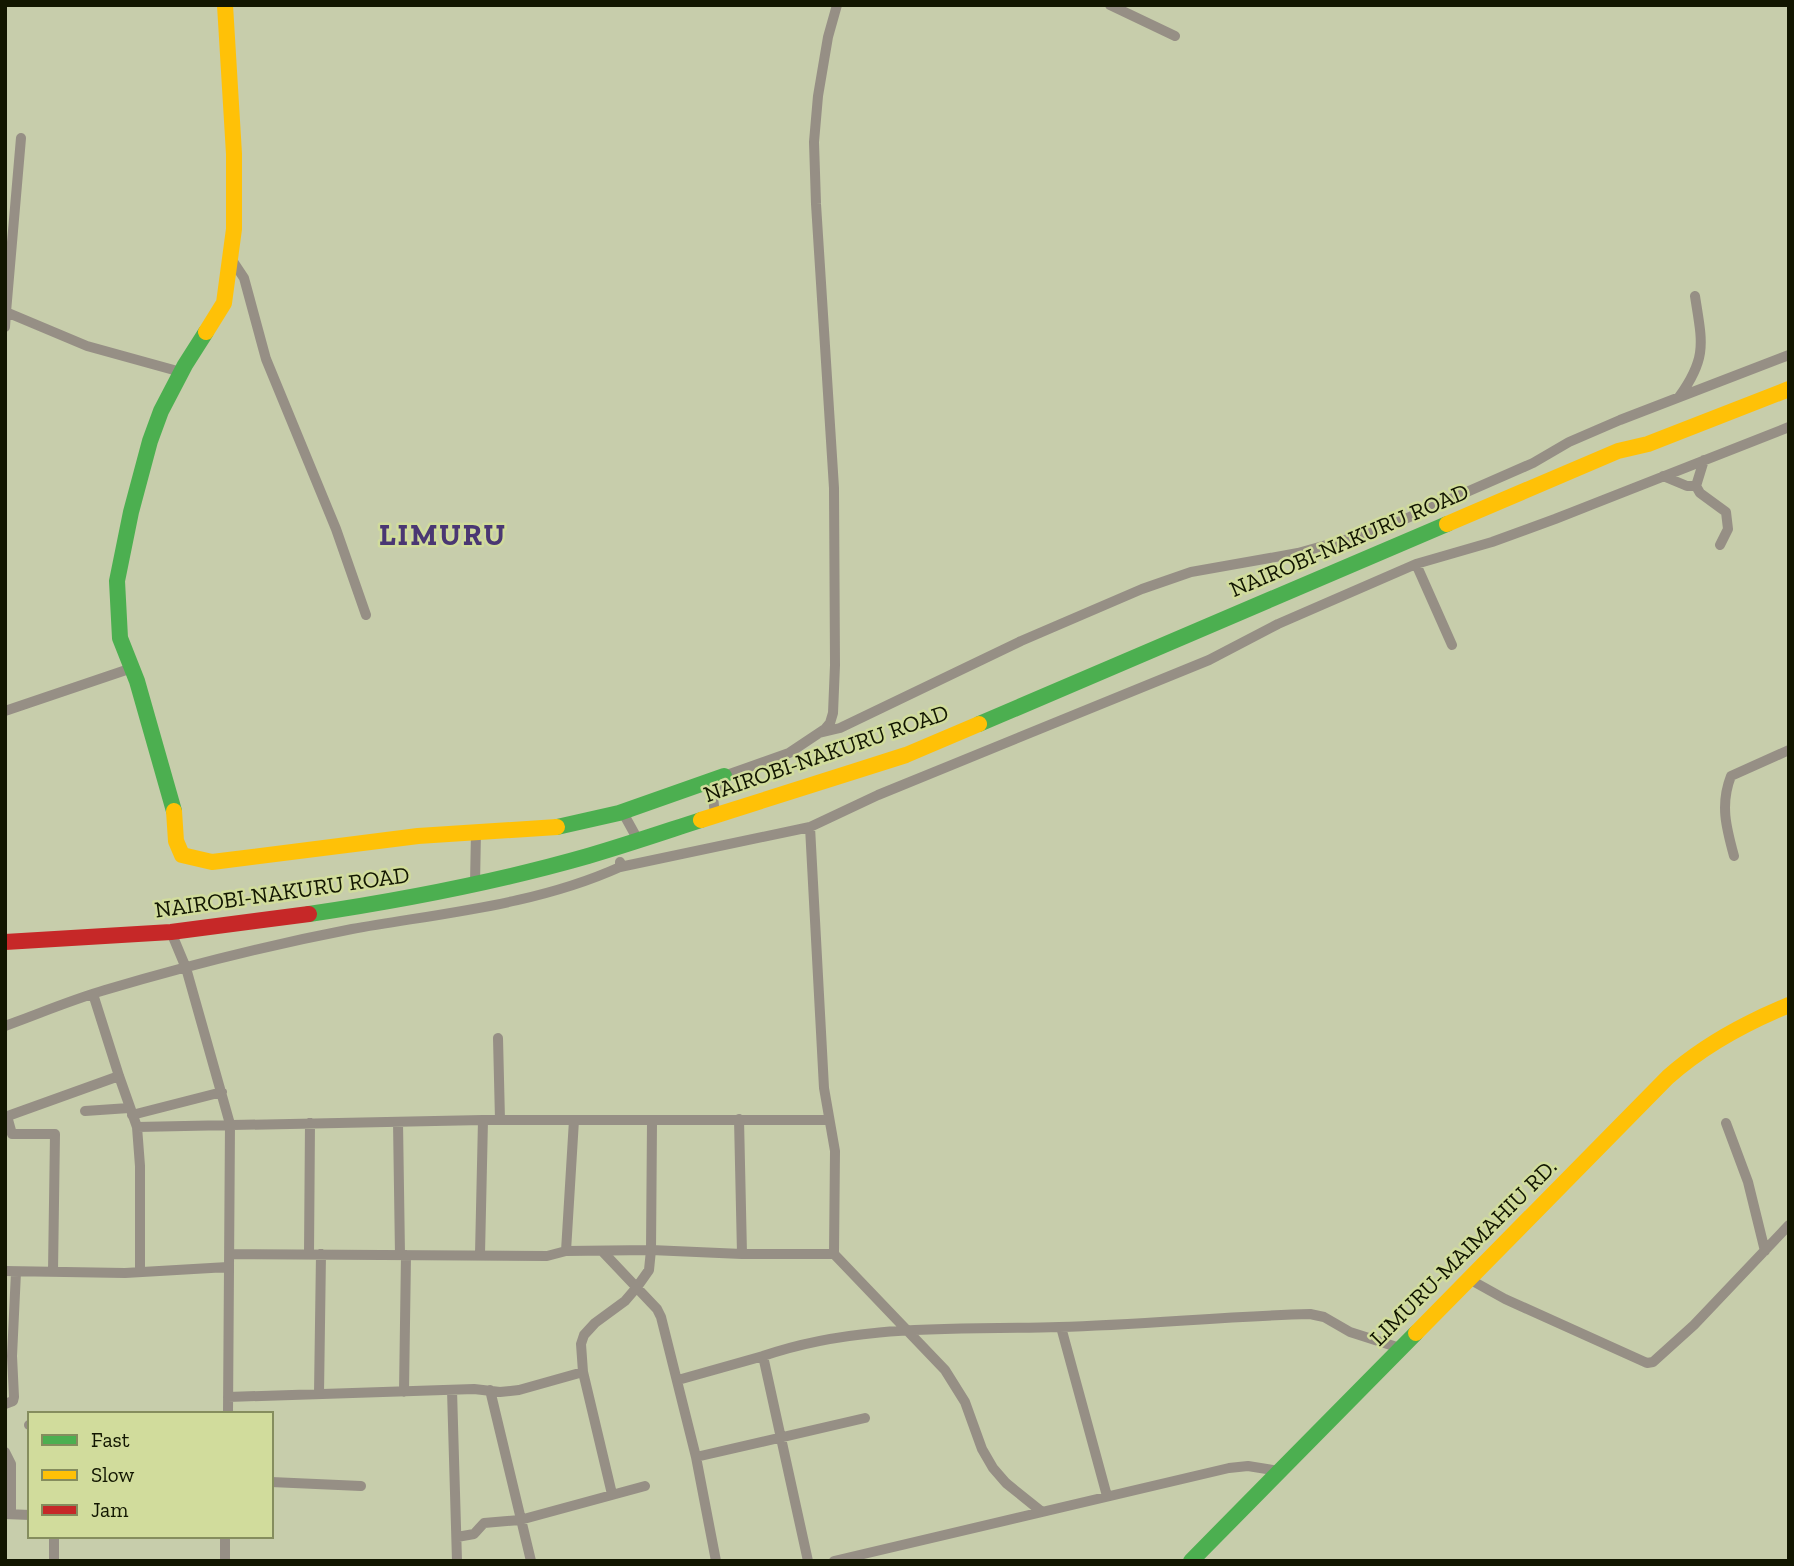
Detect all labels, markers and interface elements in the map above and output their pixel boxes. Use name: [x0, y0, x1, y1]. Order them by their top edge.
street label: NAIROBI-NAKURU ROAD: [1225, 477, 1473, 603]
district label: LIMURU: [379, 517, 507, 553]
street label: NAIROBI-NAKURU ROAD: [700, 698, 952, 808]
street label: NAIROBI-NAKURU ROAD: [153, 860, 411, 924]
street label: LIMURU-MAIMAHIU RD.: [1364, 1153, 1562, 1351]
legend: [28, 1412, 273, 1538]
text: Fast: [91, 1427, 130, 1452]
text: Slow: [91, 1462, 134, 1487]
text: Jam: [91, 1497, 128, 1522]

